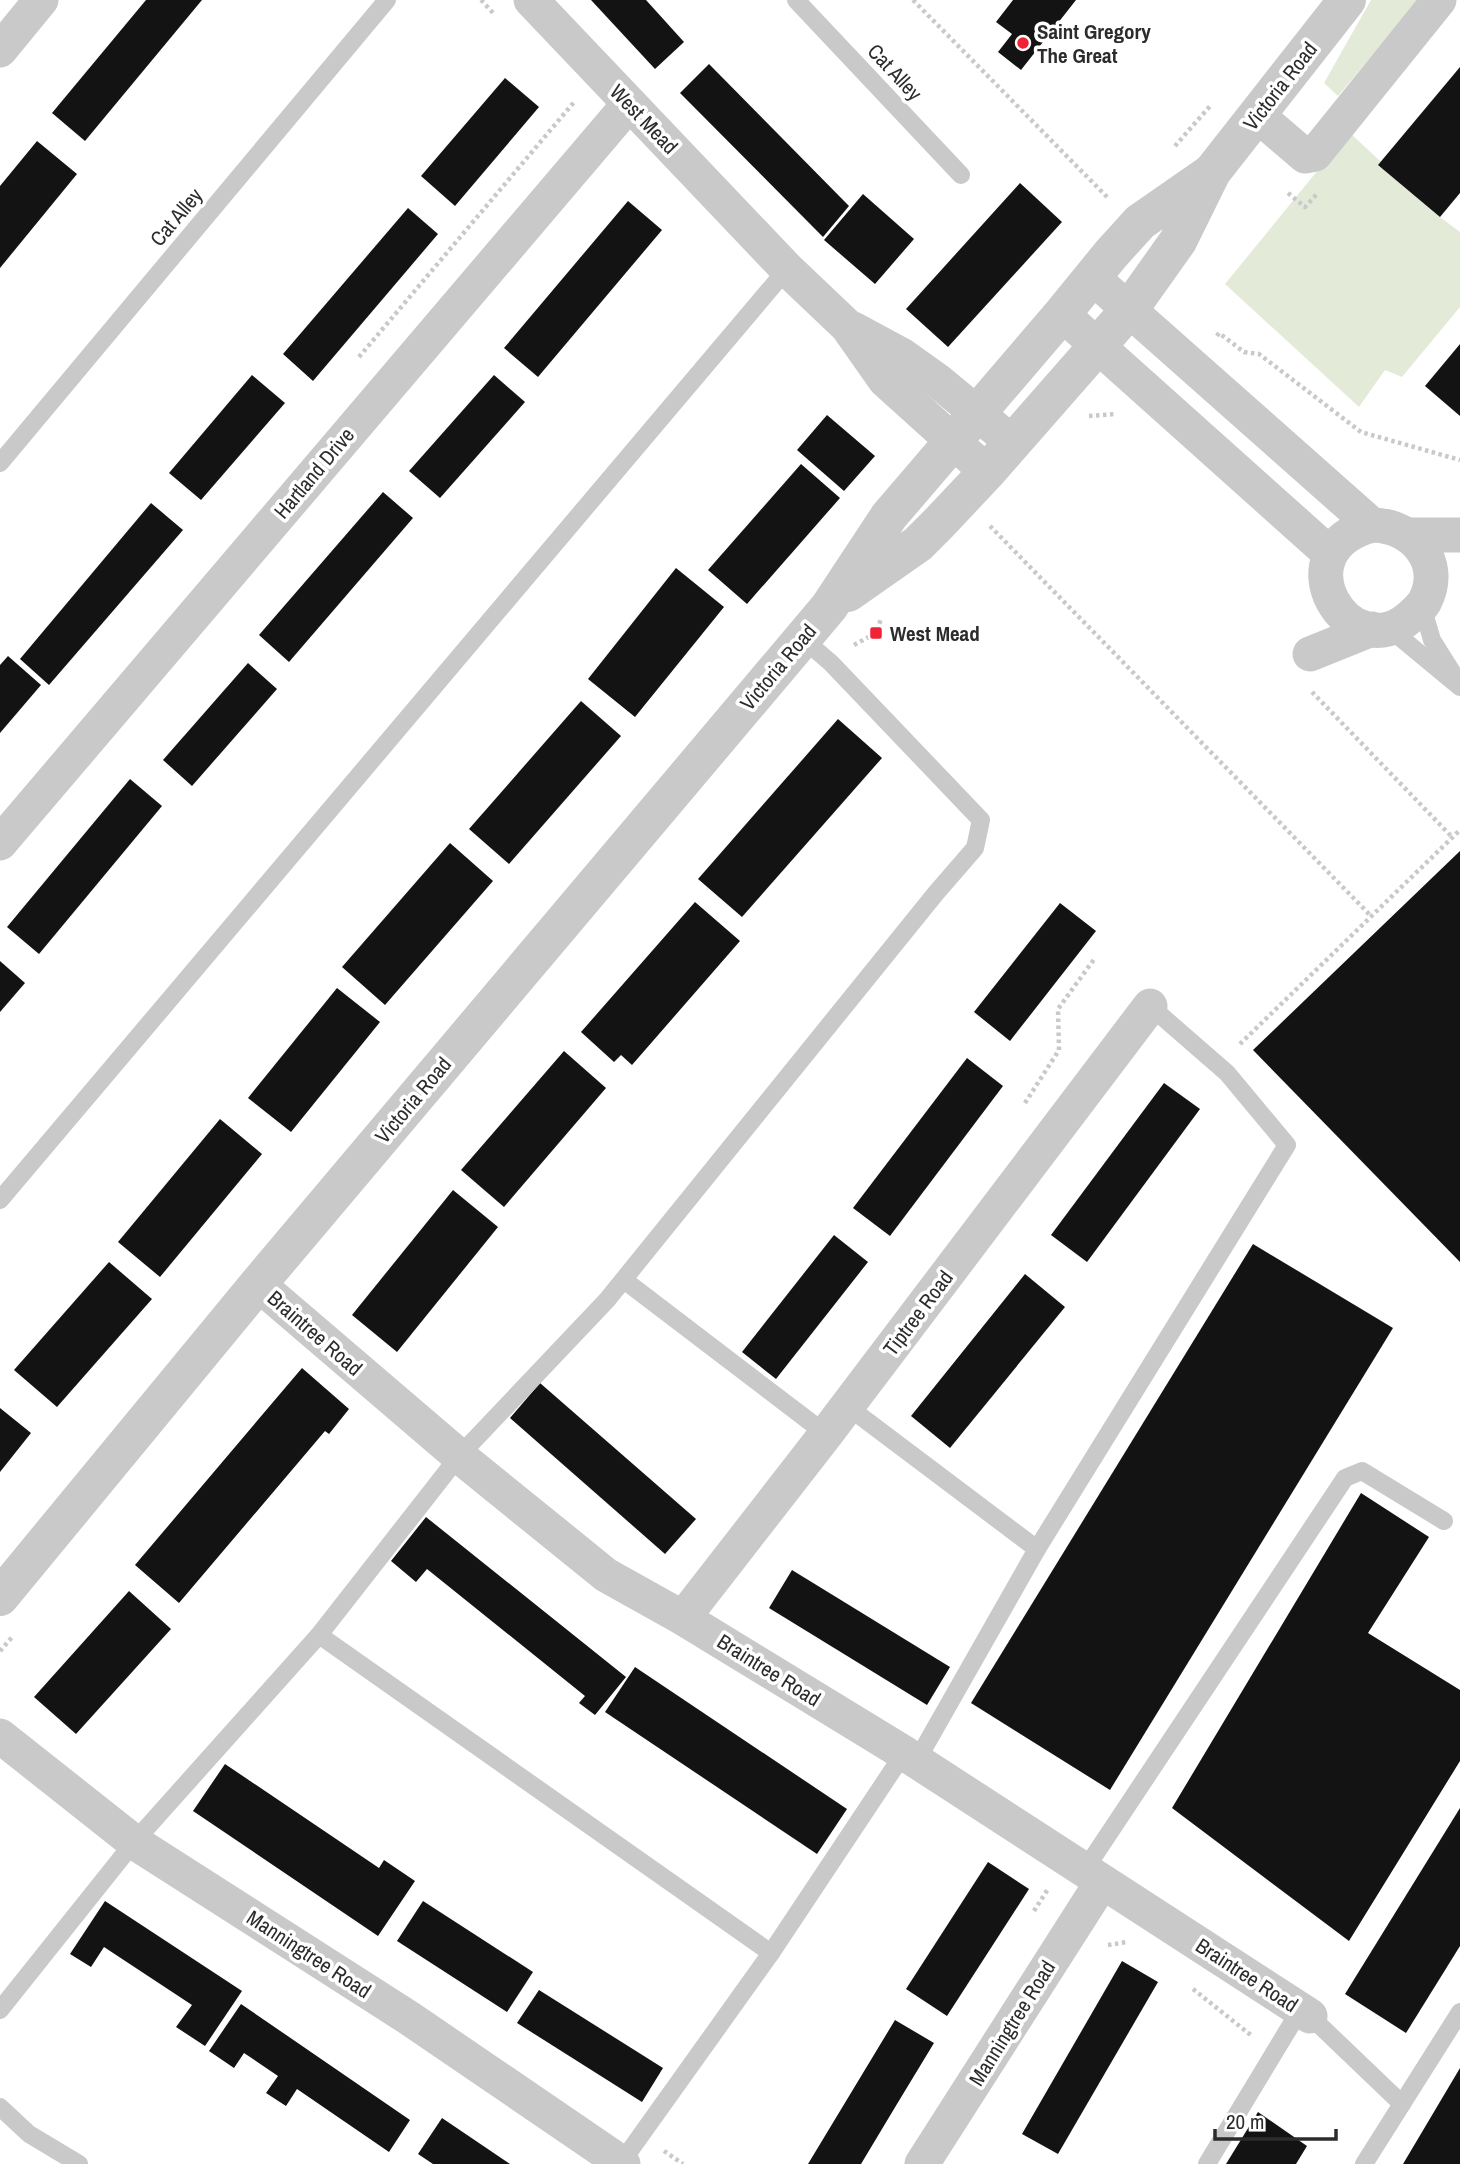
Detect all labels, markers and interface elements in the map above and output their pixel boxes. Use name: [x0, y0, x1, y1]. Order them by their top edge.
place label: Saint Gregory The Great: [1037, 17, 1151, 70]
marker: Saint Gregory The Great: [1015, 35, 1031, 51]
street label: Victoria Road: [1236, 36, 1324, 136]
street label: Cat Alley: [861, 37, 929, 107]
street label: West Mead: [603, 78, 685, 160]
street label: Cat Alley: [143, 181, 209, 252]
street label: Hartland Drive: [267, 421, 361, 525]
street label: Victoria Road: [733, 617, 823, 717]
place label: West Mead: [890, 619, 980, 648]
marker: West Mead: [868, 625, 884, 641]
street label: Victoria Road: [368, 1050, 458, 1150]
street label: Tiptree Road: [876, 1264, 960, 1362]
street label: Braintree Road: [261, 1284, 369, 1382]
street label: Braintree Road: [712, 1627, 826, 1713]
street label: Manningtree Road: [241, 1903, 377, 2005]
street label: Braintree Road: [1190, 1931, 1304, 2019]
street label: Manningtree Road: [962, 1955, 1062, 2091]
scale bar: [1215, 2098, 1336, 2142]
text: 20 m: [1226, 2107, 1264, 2136]

